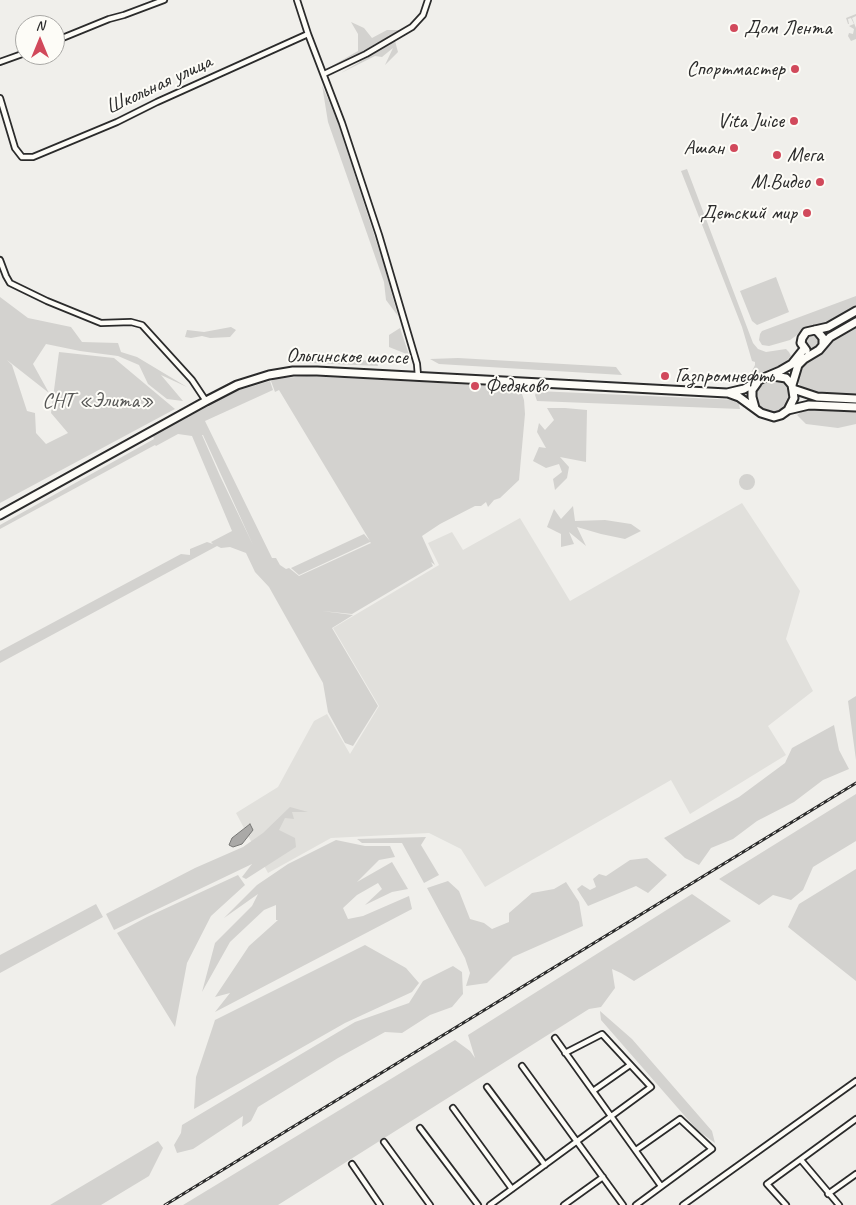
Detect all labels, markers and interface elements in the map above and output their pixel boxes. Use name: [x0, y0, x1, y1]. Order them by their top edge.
north arrow: [15, 15, 65, 65]
place label: Дом Лента: [744, 15, 832, 41]
text: N: [36, 17, 44, 34]
marker: Дом Лента: [728, 22, 740, 34]
street label: Школьная улица: [102, 49, 216, 121]
place label: Спортмастер: [686, 56, 785, 82]
marker: Спортмастер: [789, 63, 801, 75]
place label: Vita Juice: [717, 108, 784, 134]
marker: Vita Juice: [788, 115, 800, 127]
place label: Ашан: [683, 135, 724, 161]
marker: Ашан: [728, 142, 740, 154]
place label: Мега: [787, 142, 823, 168]
marker: Мега: [771, 149, 783, 161]
place label: М.Видео: [751, 169, 810, 195]
marker: М.Видео: [814, 176, 826, 188]
place label: Детский мир: [700, 200, 797, 226]
marker: Детский мир: [801, 207, 813, 219]
street label: Ольгинское шоссе: [286, 343, 408, 371]
place label: Газпромнефть: [675, 363, 774, 389]
marker: Газпромнефть: [659, 370, 671, 382]
place label: Федяково: [485, 373, 548, 399]
marker: Федяково: [469, 380, 481, 392]
park label: СНТ «Элита»: [42, 388, 154, 414]

